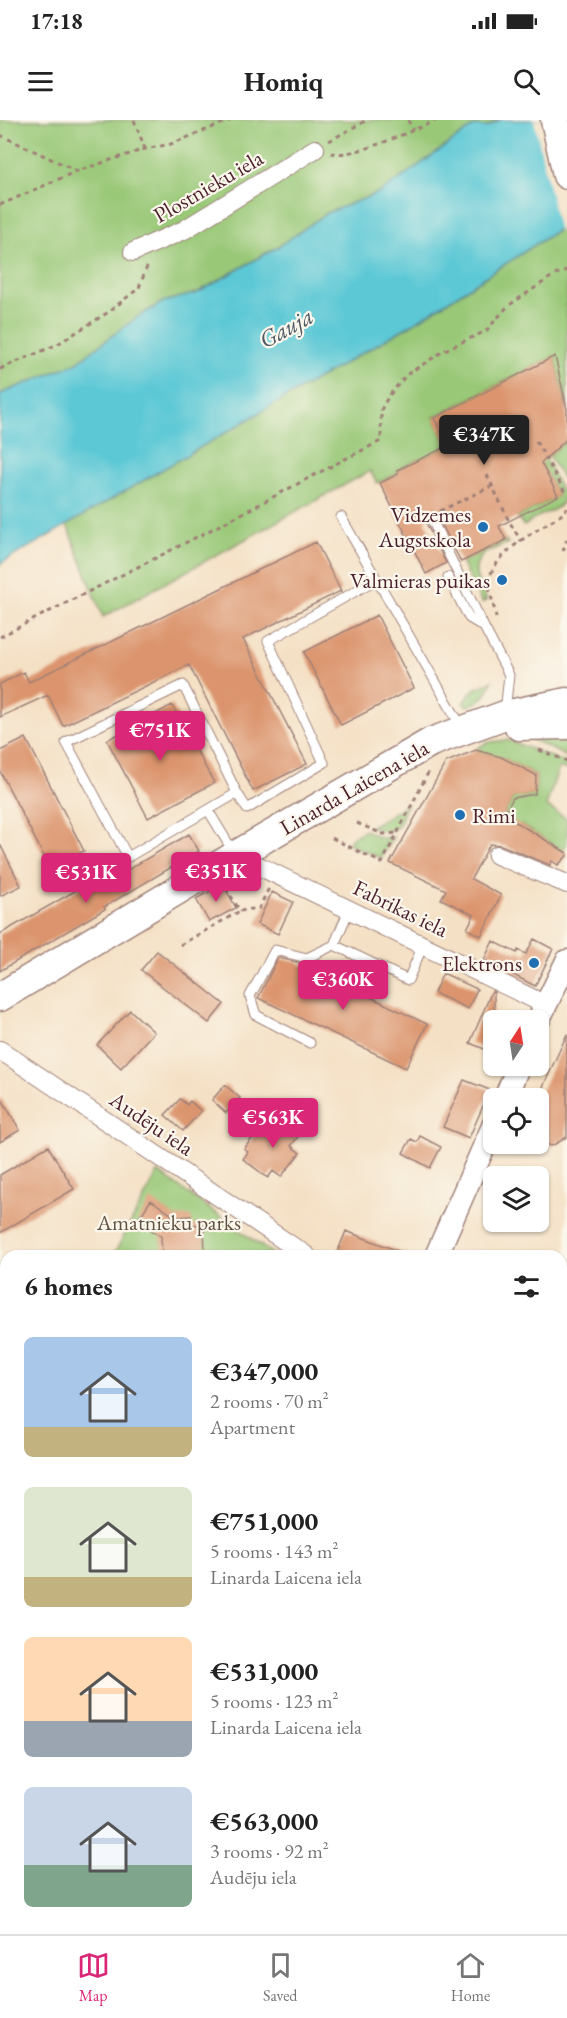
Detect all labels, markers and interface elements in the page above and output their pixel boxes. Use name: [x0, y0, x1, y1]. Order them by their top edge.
text: 17:18: [30, 7, 83, 36]
text: Homiq: [244, 64, 323, 99]
icon: menu: [24, 65, 57, 98]
icon: search: [510, 65, 543, 98]
street label: Plostnieku iela: [148, 143, 269, 230]
water label: Gauja: [253, 300, 318, 355]
pin: €347K: [442, 415, 526, 466]
text: €347K: [453, 421, 515, 447]
place label: Vidzemes Augstskola: [378, 500, 471, 554]
marker: Vidzemes Augstskola: [476, 520, 490, 534]
place label: Valmieras puikas: [350, 566, 490, 595]
marker: Valmieras puikas: [495, 573, 509, 587]
pin: €751K: [118, 711, 202, 762]
text: €751K: [129, 717, 191, 743]
street label: Linarda Laicena iela: [275, 733, 434, 842]
place label: Rimi: [472, 801, 516, 830]
marker: Rimi: [453, 808, 467, 822]
pin: €351K: [174, 852, 258, 903]
pin: €531K: [44, 853, 128, 904]
text: €351K: [185, 858, 247, 884]
text: €531K: [55, 859, 117, 885]
street label: Fabrikas iela: [349, 873, 453, 944]
place label: Elektrons: [442, 949, 522, 978]
marker: Elektrons: [527, 956, 541, 970]
pin: €360K: [301, 960, 385, 1011]
text: €360K: [312, 966, 374, 992]
north arrow: [483, 1010, 549, 1076]
map controls: [483, 1010, 549, 1232]
street label: Audēju iela: [103, 1084, 200, 1162]
button: locate: [483, 1088, 549, 1154]
pin: €563K: [231, 1098, 315, 1149]
text: €563K: [242, 1104, 304, 1130]
button: layers: [483, 1166, 549, 1232]
park label: Amatnieku parks: [96, 1208, 241, 1237]
text: 6 homes: [24, 1269, 113, 1303]
icon: filters: [510, 1270, 543, 1303]
text: €347,000: [210, 1354, 318, 1388]
icon: home: [72, 1361, 144, 1433]
text: 2 rooms · 70 m²: [210, 1388, 329, 1414]
text: Apartment: [210, 1414, 295, 1440]
text: €751,000: [210, 1504, 318, 1538]
icon: home: [72, 1511, 144, 1583]
text: 5 rooms · 143 m²: [210, 1538, 338, 1564]
text: Linarda Laicena iela: [210, 1564, 362, 1590]
text: €531,000: [210, 1654, 318, 1688]
icon: home: [72, 1661, 144, 1733]
text: 5 rooms · 123 m²: [210, 1688, 338, 1714]
text: Linarda Laicena iela: [210, 1714, 362, 1740]
text: €563,000: [210, 1804, 318, 1838]
icon: home: [72, 1811, 144, 1883]
text: 3 rooms · 92 m²: [210, 1838, 329, 1864]
text: Audēju iela: [210, 1864, 297, 1890]
tab: Map: [77, 1949, 110, 2006]
tab: Saved: [263, 1949, 297, 2006]
tab: Home: [451, 1949, 490, 2006]

